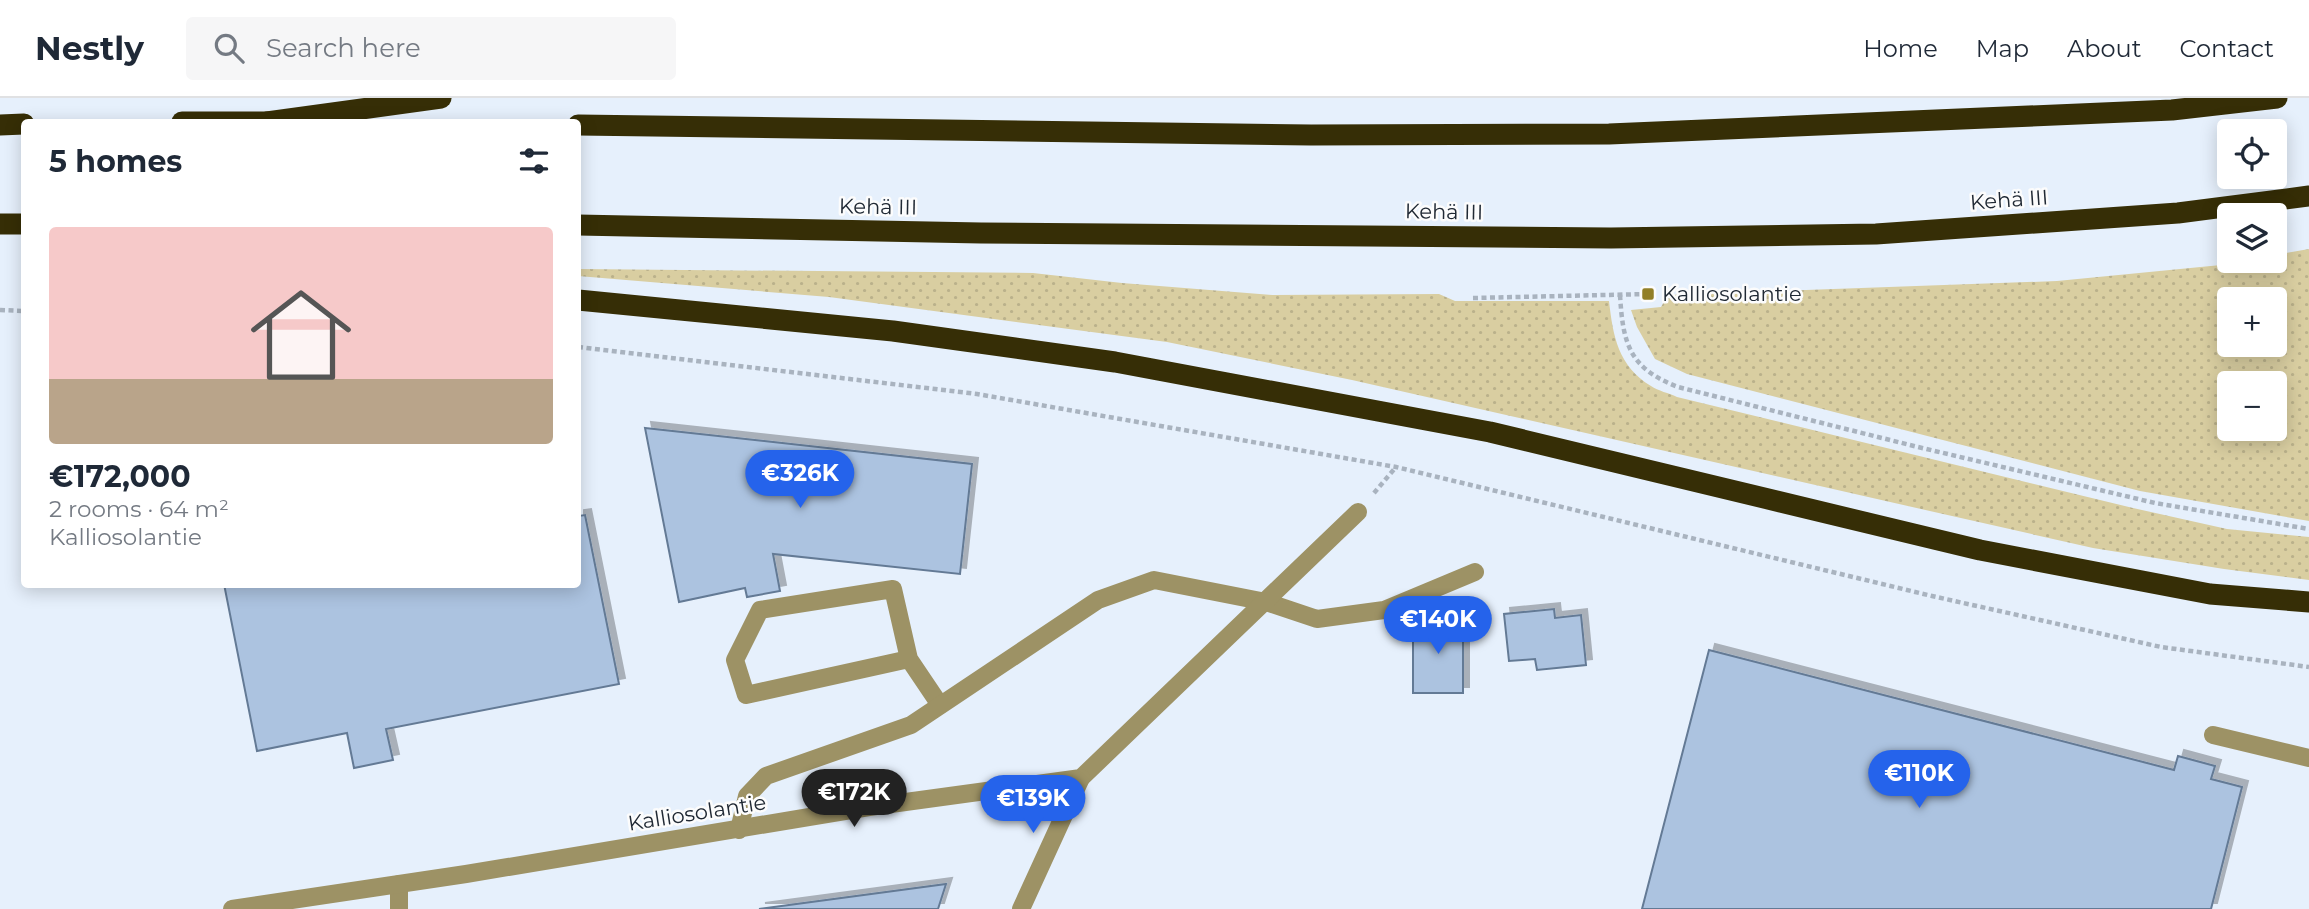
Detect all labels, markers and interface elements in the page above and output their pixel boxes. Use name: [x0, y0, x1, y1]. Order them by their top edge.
search box: [186, 17, 676, 80]
text: Nestly: [35, 28, 144, 68]
icon: search: [210, 29, 248, 67]
text: Search here: [266, 32, 421, 64]
text: Home: [1863, 34, 1938, 63]
text: Map: [1976, 34, 2029, 63]
text: About: [2067, 34, 2141, 63]
text: Contact: [2179, 34, 2274, 63]
map controls: [2217, 119, 2287, 441]
button: locate: [2217, 119, 2287, 189]
icon: filters: [515, 142, 553, 180]
text: 5 homes: [49, 143, 182, 180]
street label: Kehä III: [1969, 184, 2049, 215]
street label: Kehä III: [839, 193, 917, 220]
street label: Kehä III: [1405, 198, 1483, 225]
button: layers: [2217, 203, 2287, 273]
icon: home: [238, 272, 364, 398]
place label: Kalliosolantie: [1662, 281, 1802, 306]
marker: Kalliosolantie: [1640, 286, 1656, 302]
button: +: [2217, 287, 2287, 357]
button: −: [2217, 371, 2287, 441]
pin: €326K: [751, 450, 849, 510]
text: €172,000: [49, 458, 191, 495]
text: €326K: [761, 459, 839, 487]
text: 2 rooms · 64 m²: [49, 495, 229, 523]
text: Kalliosolantie: [49, 523, 202, 551]
pin: €140K: [1389, 596, 1487, 656]
text: €140K: [1400, 605, 1476, 633]
pin: €110K: [1870, 750, 1968, 810]
text: €110K: [1884, 759, 1954, 787]
pin: €172K: [805, 770, 903, 829]
pin: €139K: [984, 776, 1082, 835]
text: €172K: [818, 778, 890, 806]
text: €139K: [996, 784, 1070, 812]
street label: Kalliosolantie: [626, 789, 768, 836]

